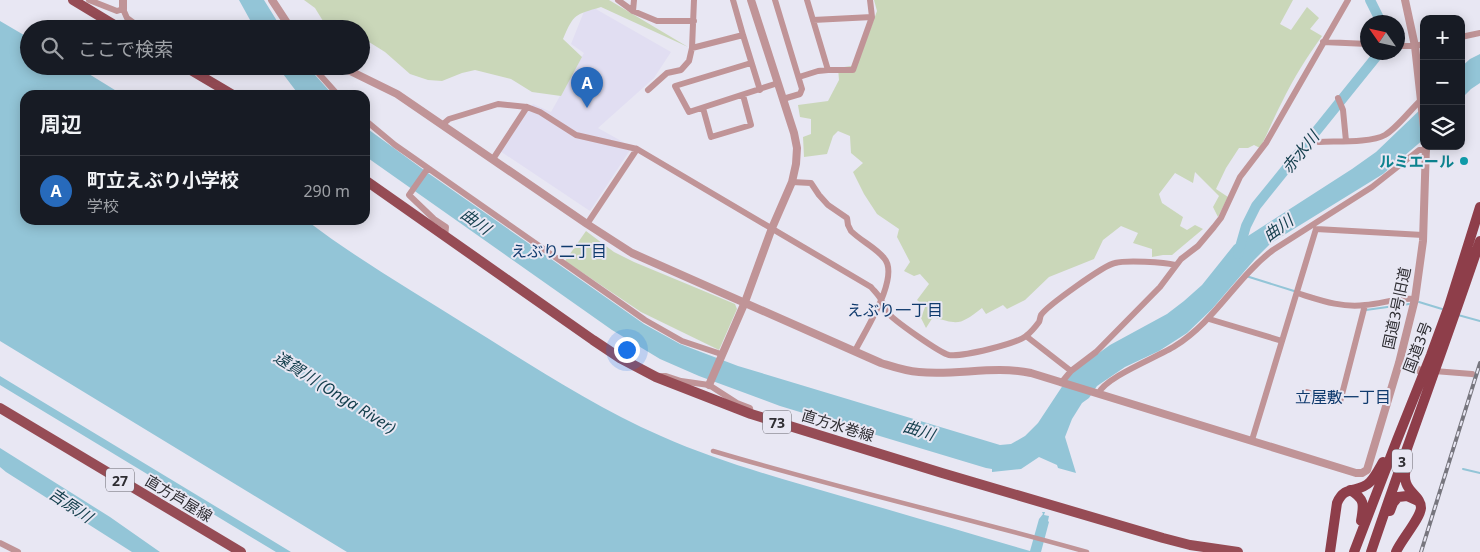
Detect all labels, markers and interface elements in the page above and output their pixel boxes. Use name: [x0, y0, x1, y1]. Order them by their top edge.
north arrow: [1360, 15, 1405, 60]
map controls: [1420, 15, 1465, 150]
button: +: [1420, 15, 1465, 60]
search box: [20, 20, 370, 75]
icon: search: [38, 34, 66, 62]
text: ここで検索: [78, 36, 173, 62]
button: −: [1420, 60, 1465, 105]
pin: A: [571, 67, 603, 108]
button: layers: [1420, 105, 1465, 150]
text: 周辺: [40, 110, 82, 138]
water label: 赤水川: [1276, 125, 1325, 178]
place label: ルミエール: [1379, 151, 1454, 171]
marker: ルミエール: [1458, 155, 1470, 167]
text: 町立えぶり小学校: [87, 167, 239, 193]
text: A: [50, 180, 62, 202]
text: 290 m: [303, 180, 350, 202]
text: 学校: [87, 195, 119, 217]
water label: 曲川: [457, 203, 497, 240]
water label: 曲川: [1259, 209, 1299, 246]
district label: えぶり二丁目: [511, 240, 607, 262]
street label: 国道3号旧道: [1378, 265, 1414, 351]
district label: えぶり一丁目: [847, 299, 943, 321]
street label: 国道3号: [1398, 318, 1436, 376]
your location: [614, 337, 640, 363]
water label: 遠賀川 (Onga River): [270, 346, 400, 438]
district label: 立屋敷一丁目: [1295, 386, 1391, 408]
street label: 直方水巻線: [799, 404, 877, 446]
road number: 73: [763, 411, 791, 434]
water label: 曲川: [900, 415, 939, 446]
road number: 3: [1392, 450, 1412, 472]
road number: 27: [106, 468, 134, 492]
street label: 直方芦屋線: [142, 470, 216, 526]
water label: 吉原川: [45, 482, 99, 529]

